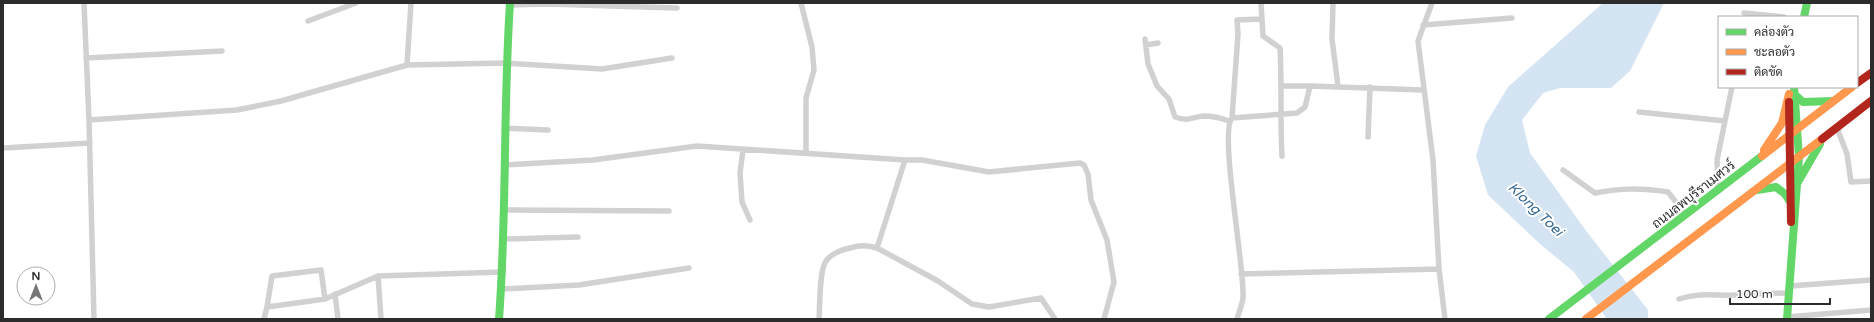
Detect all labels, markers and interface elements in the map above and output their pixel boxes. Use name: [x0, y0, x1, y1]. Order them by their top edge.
legend: [1718, 16, 1858, 88]
text: คล่องตัว: [1754, 25, 1794, 39]
text: ชะลอตัว: [1754, 45, 1795, 59]
text: ติดขัด: [1754, 65, 1783, 79]
street label: ถนนลพบุรีราเมศวร์: [1648, 156, 1739, 233]
water label: Klong Toei: [1505, 179, 1568, 241]
north arrow: [16, 266, 56, 306]
text: N: [32, 270, 40, 283]
scale bar: [1730, 280, 1830, 306]
text: 100 m: [1736, 287, 1773, 301]

